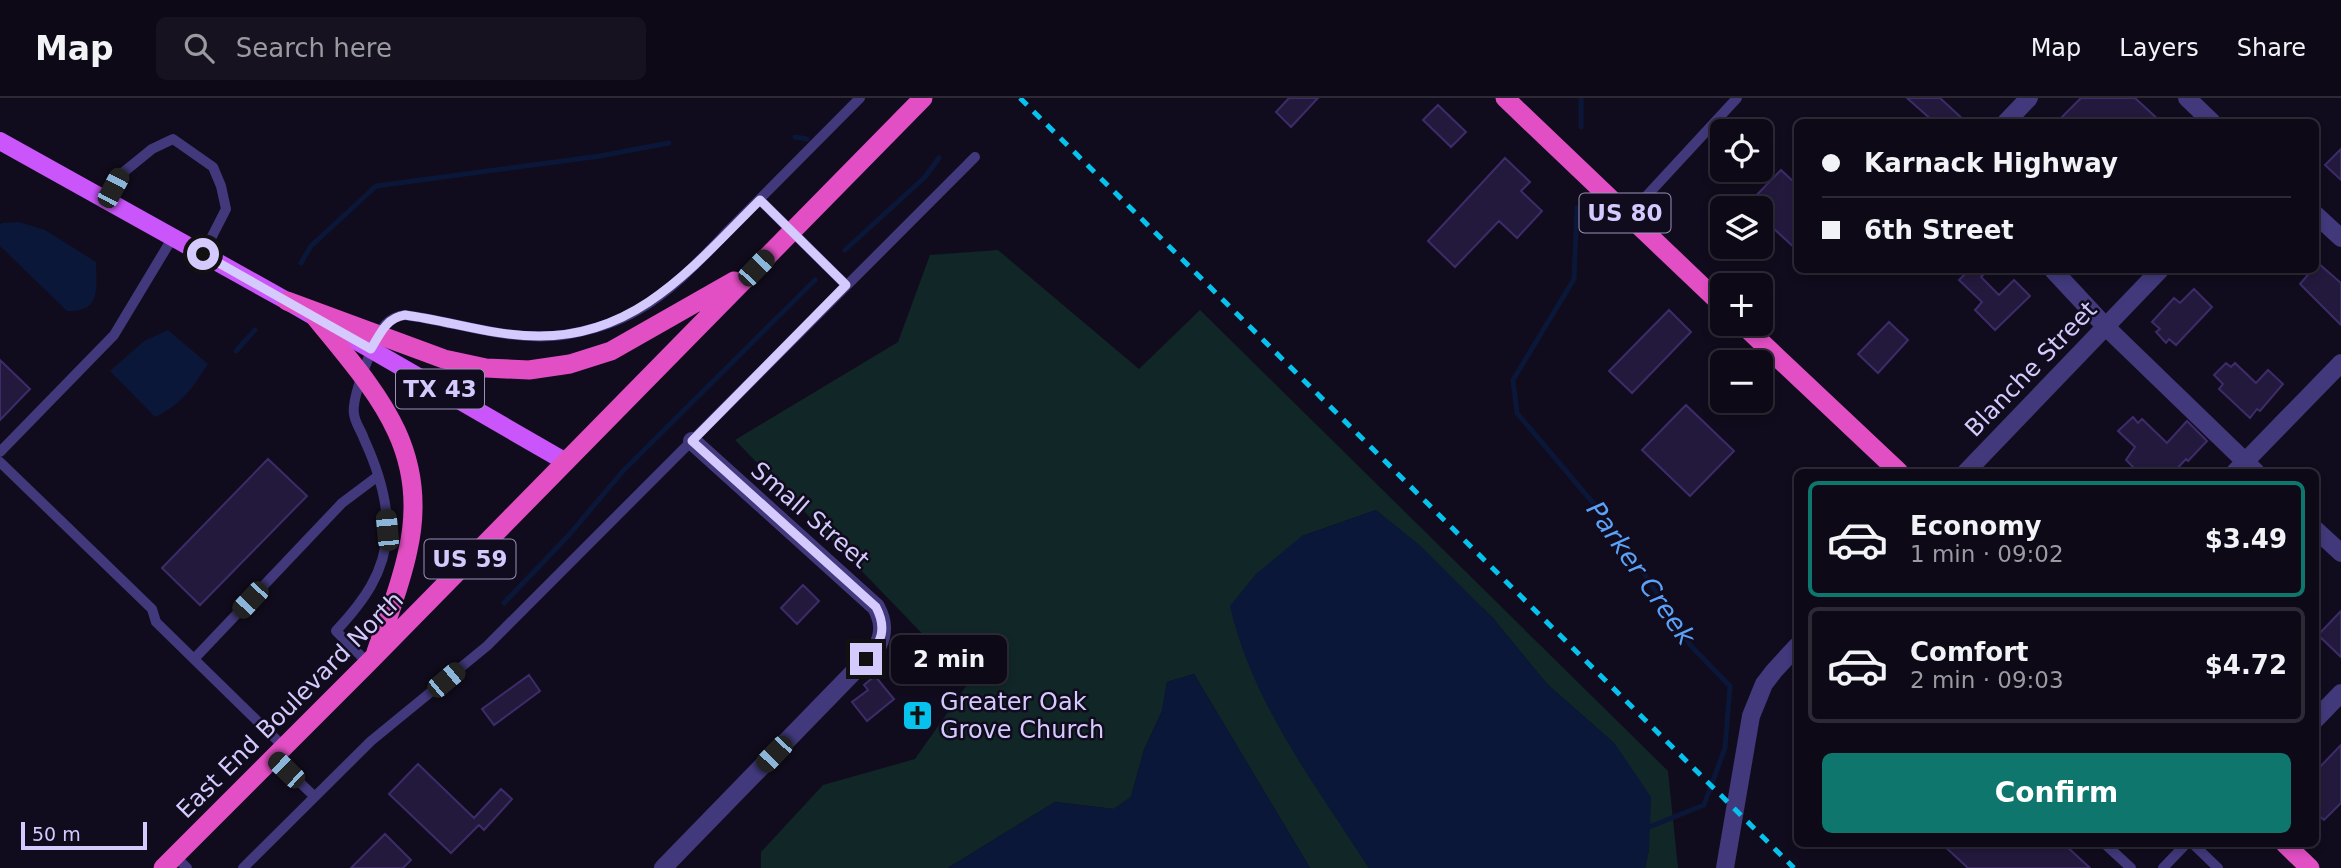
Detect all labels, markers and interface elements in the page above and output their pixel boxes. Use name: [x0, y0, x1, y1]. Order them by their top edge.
search box: [156, 17, 646, 80]
text: Map: [35, 29, 114, 68]
icon: search: [180, 29, 218, 67]
text: Search here: [236, 33, 392, 63]
text: Map: [2031, 34, 2081, 62]
text: Layers: [2119, 34, 2199, 62]
text: Share: [2237, 34, 2306, 62]
map controls: [1710, 119, 1773, 413]
button: locate: [1710, 119, 1773, 182]
text: Karnack Highway: [1864, 148, 2118, 178]
car: [94, 165, 133, 211]
road number: US 80: [1580, 194, 1670, 232]
button: layers: [1710, 196, 1773, 259]
text: 6th Street: [1864, 215, 2014, 245]
route start: [187, 238, 219, 270]
car: [734, 246, 779, 290]
button: +: [1710, 273, 1773, 336]
street label: Blanche Street: [1960, 296, 2102, 442]
button: −: [1710, 350, 1773, 413]
road number: TX 43: [396, 370, 484, 408]
street label: Small Street: [745, 456, 875, 574]
water label: Parker Creek: [1580, 496, 1702, 651]
car: [375, 508, 400, 552]
icon: car: [1826, 508, 1889, 571]
text: Economy: [1910, 511, 2041, 541]
text: $3.49: [2205, 524, 2287, 554]
road number: US 59: [424, 540, 516, 579]
text: 1 min · 09:02: [1910, 541, 2064, 567]
car: [228, 577, 273, 623]
street label: East End Boulevard North: [171, 586, 409, 824]
callout: 2 min: [890, 634, 1006, 684]
icon: car: [1826, 634, 1889, 697]
text: Comfort: [1910, 637, 2028, 667]
route end: [850, 643, 882, 675]
text: 2 min: [913, 646, 985, 672]
text: $4.72: [2205, 650, 2287, 680]
car: [424, 658, 469, 702]
text: 2 min · 09:03: [1910, 667, 2064, 693]
place label: Greater Oak Grove Church: [940, 688, 1104, 744]
church icon: Greater Oak Grove Church: [900, 699, 934, 733]
car: [752, 732, 797, 776]
car: [264, 748, 309, 792]
button: Confirm: [1822, 753, 2291, 833]
scale bar: [21, 819, 147, 851]
text: 50 m: [32, 823, 81, 845]

